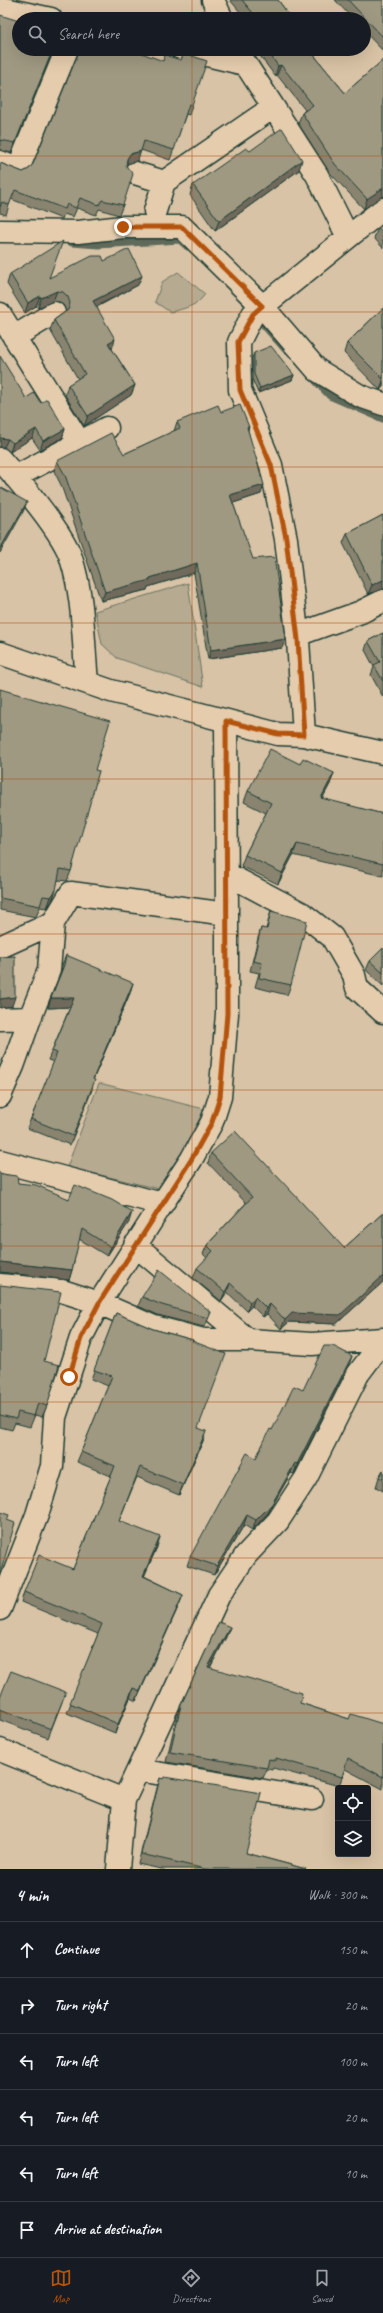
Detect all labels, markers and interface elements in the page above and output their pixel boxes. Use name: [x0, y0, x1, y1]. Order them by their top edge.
search box: [12, 12, 371, 56]
icon: search: [26, 23, 48, 45]
text: Search here: [58, 25, 119, 44]
route end: [114, 218, 132, 236]
route start: [60, 1368, 78, 1386]
map controls: [335, 1785, 371, 1857]
button: locate: [335, 1785, 371, 1821]
button: layers: [335, 1821, 371, 1857]
text: 4 min: [16, 1885, 49, 1906]
text: Walk · 300 m: [308, 1887, 367, 1903]
icon: ahead: [16, 1939, 38, 1961]
text: Continue: [54, 1940, 99, 1959]
text: 150 m: [339, 1942, 367, 1958]
icon: right: [16, 1995, 38, 2017]
text: Turn right: [54, 1996, 107, 2015]
text: 20 m: [345, 1998, 367, 2014]
icon: left: [16, 2051, 38, 2073]
text: Turn left: [54, 2052, 97, 2071]
text: 100 m: [339, 2054, 367, 2070]
icon: left: [16, 2107, 38, 2129]
text: Turn left: [54, 2108, 97, 2127]
text: 20 m: [345, 2110, 367, 2126]
icon: left: [16, 2163, 38, 2185]
text: Turn left: [54, 2164, 97, 2183]
text: 10 m: [345, 2166, 367, 2182]
icon: arrive: [16, 2219, 38, 2241]
text: Arrive at destination: [54, 2220, 161, 2239]
tab: Map: [50, 2267, 72, 2305]
tab: Directions: [172, 2267, 211, 2305]
tab: Saved: [311, 2267, 333, 2305]

